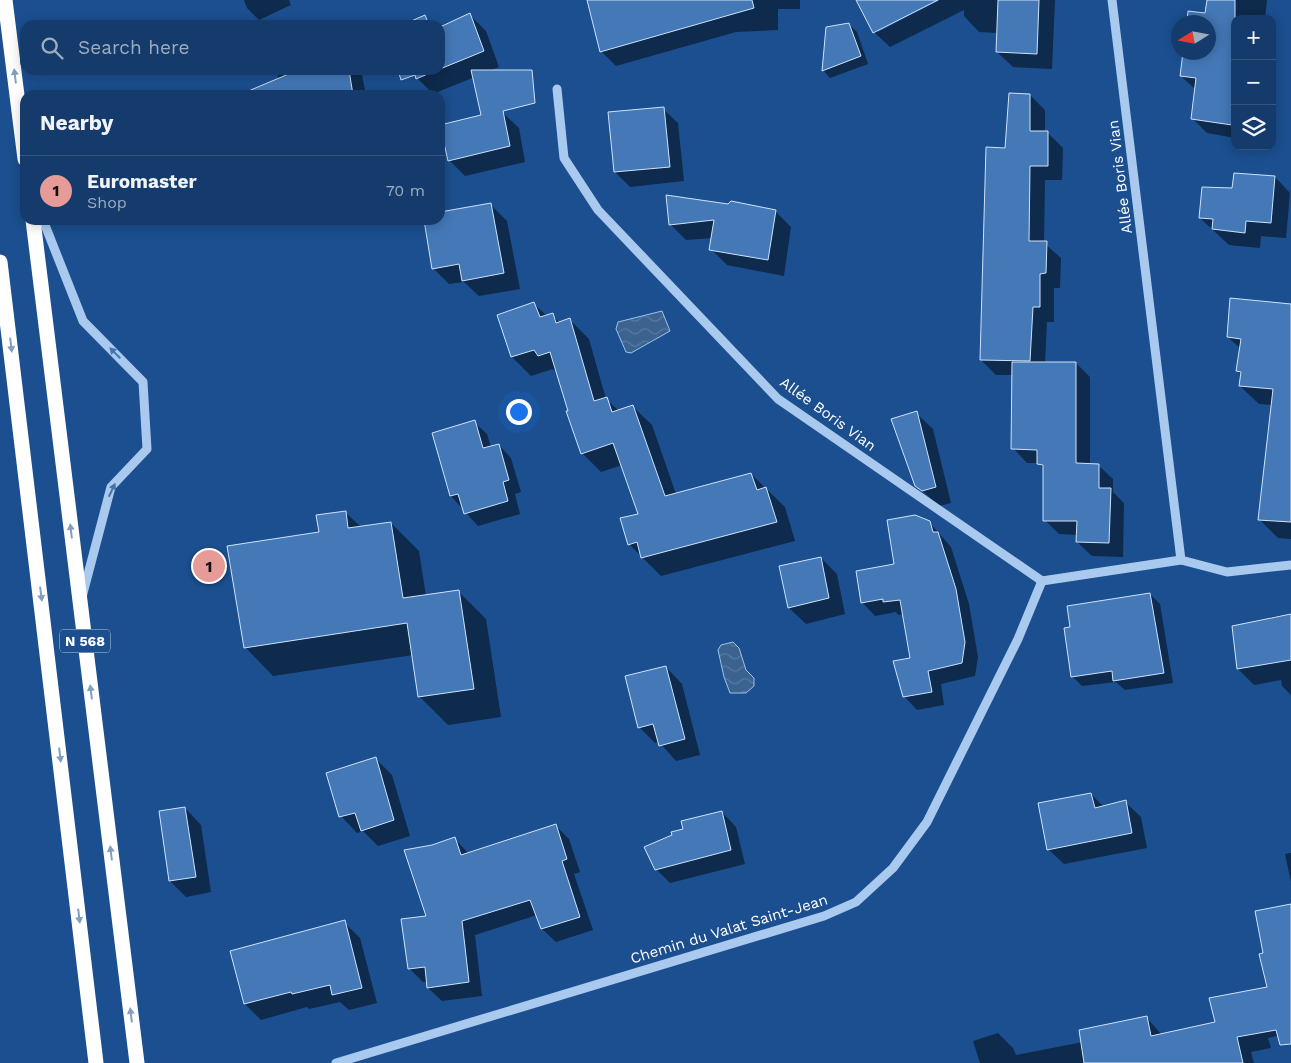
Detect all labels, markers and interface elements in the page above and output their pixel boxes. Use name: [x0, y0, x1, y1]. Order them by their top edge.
north arrow: [1171, 15, 1216, 60]
map controls: [1231, 15, 1276, 150]
button: +: [1231, 15, 1276, 60]
search box: [20, 20, 445, 75]
icon: search: [38, 34, 66, 62]
text: Search here: [78, 36, 189, 59]
button: −: [1231, 60, 1276, 105]
one-way arrow: [10, 67, 18, 83]
button: layers: [1231, 105, 1276, 150]
text: Nearby: [40, 110, 113, 135]
street label: Allée Boris Vian: [1104, 119, 1136, 235]
text: Euromaster: [87, 170, 197, 193]
text: 1: [53, 181, 59, 200]
text: 70 m: [386, 181, 425, 200]
text: Shop: [87, 193, 127, 212]
one-way arrow: [7, 338, 15, 354]
one-way arrow: [109, 347, 121, 359]
street label: Allée Boris Vian: [776, 373, 880, 455]
your location: [506, 399, 532, 425]
one-way arrow: [108, 483, 116, 497]
one-way arrow: [67, 523, 75, 539]
pin: 1: [193, 547, 225, 585]
one-way arrow: [37, 586, 45, 602]
road number: N 568: [60, 630, 110, 652]
one-way arrow: [87, 684, 95, 700]
one-way arrow: [56, 747, 64, 763]
one-way arrow: [107, 845, 115, 861]
street label: Chemin du Valat Saint-Jean: [628, 890, 830, 968]
one-way arrow: [75, 909, 83, 925]
one-way arrow: [127, 1006, 135, 1022]

